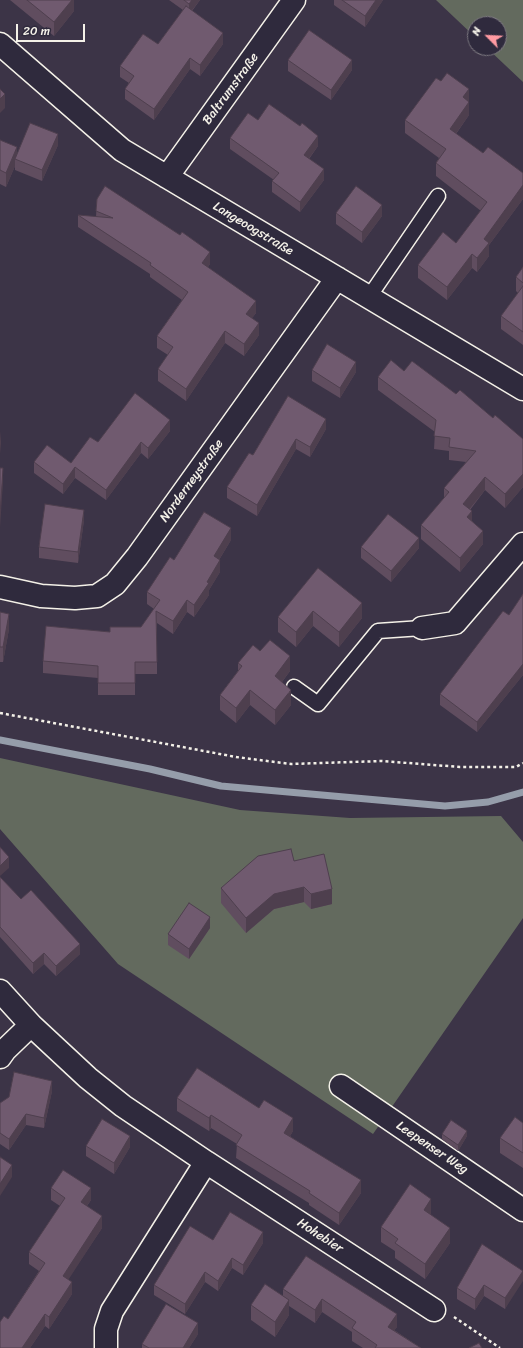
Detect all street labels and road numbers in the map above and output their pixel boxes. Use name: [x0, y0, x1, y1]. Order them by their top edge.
street label: Baltrumstraße: [200, 50, 262, 128]
street label: Langeoogstraße: [210, 199, 296, 259]
street label: Norderneystraße: [157, 437, 227, 525]
street label: Leepenser Weg: [393, 1118, 471, 1178]
street label: Hohebier: [294, 1215, 346, 1257]

